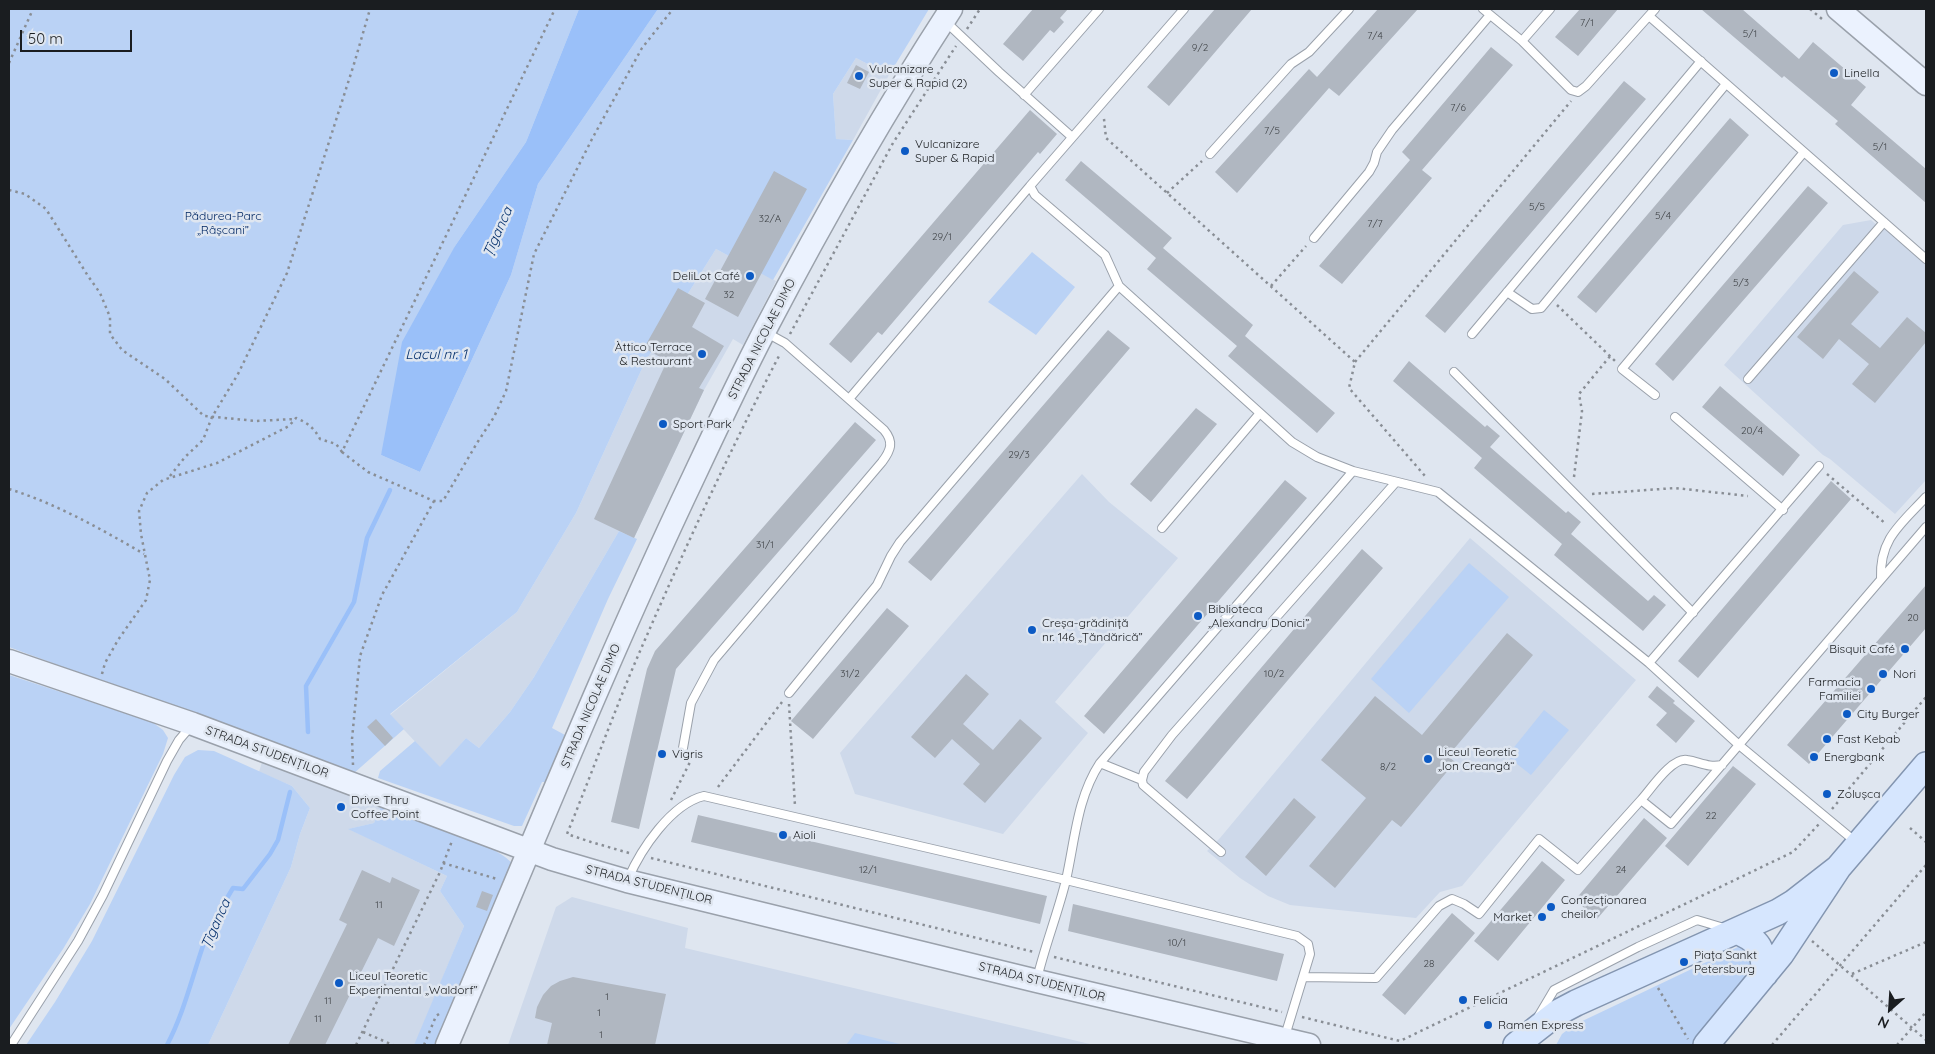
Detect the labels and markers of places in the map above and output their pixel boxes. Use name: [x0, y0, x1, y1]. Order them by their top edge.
place label: Vulcanizare Super & Rapid (2): [869, 62, 967, 90]
place label: Linella: [1844, 66, 1879, 80]
marker: Linella: [1828, 67, 1840, 79]
marker: Vulcanizare Super & Rapid (2): [853, 70, 865, 82]
place label: Vulcanizare Super & Rapid: [915, 137, 994, 165]
marker: Vulcanizare Super & Rapid: [899, 145, 911, 157]
place label: DeliLot Café: [672, 269, 740, 283]
marker: DeliLot Café: [744, 270, 756, 282]
place label: Àttico Terrace & Restaurant: [615, 340, 692, 368]
marker: Àttico Terrace & Restaurant: [696, 348, 708, 360]
place label: Sport Park: [673, 417, 732, 431]
marker: Sport Park: [657, 418, 669, 430]
place label: Biblioteca „Alexandru Donici”: [1208, 602, 1309, 630]
marker: Biblioteca „Alexandru Donici”: [1192, 610, 1204, 622]
place label: Creșa-grădiniță nr. 146 „Țăndărică”: [1042, 616, 1143, 644]
marker: Creșa-grădiniță nr. 146 „Țăndărică”: [1026, 624, 1038, 636]
place label: Bisquit Café: [1829, 642, 1895, 656]
marker: Bisquit Café: [1899, 643, 1911, 655]
place label: Nori: [1893, 667, 1916, 681]
marker: Nori: [1877, 668, 1889, 680]
place label: Farmacia Familiei: [1808, 675, 1861, 703]
marker: Farmacia Familiei: [1865, 683, 1877, 695]
place label: City Burger: [1857, 707, 1919, 721]
marker: City Burger: [1841, 708, 1853, 720]
place label: Fast Kebab: [1837, 732, 1900, 746]
marker: Fast Kebab: [1821, 733, 1833, 745]
place label: Liceul Teoretic „Ion Creangă“: [1438, 745, 1517, 773]
place label: Vigris: [672, 747, 703, 761]
marker: Vigris: [656, 748, 668, 760]
place label: Energbank: [1824, 750, 1884, 764]
marker: Energbank: [1808, 751, 1820, 763]
marker: Liceul Teoretic „Ion Creangă“: [1422, 753, 1434, 765]
place label: Zolușca: [1837, 787, 1881, 801]
marker: Zolușca: [1821, 788, 1833, 800]
place label: Drive Thru Coffee Point: [351, 793, 419, 821]
marker: Drive Thru Coffee Point: [335, 801, 347, 813]
place label: Aioli: [793, 828, 816, 842]
marker: Aioli: [777, 829, 789, 841]
place label: Confecționarea cheilor: [1561, 893, 1646, 921]
marker: Confecționarea cheilor: [1545, 901, 1557, 913]
place label: Market: [1493, 910, 1532, 924]
marker: Market: [1536, 911, 1548, 923]
place label: Piața Sankt Petersburg: [1694, 948, 1757, 976]
marker: Piața Sankt Petersburg: [1678, 956, 1690, 968]
place label: Liceul Teoretic Experimental „Waldorf”: [349, 969, 478, 997]
marker: Liceul Teoretic Experimental „Waldorf”: [333, 977, 345, 989]
place label: Felicia: [1473, 993, 1508, 1007]
marker: Felicia: [1457, 994, 1469, 1006]
place label: Ramen Express: [1498, 1018, 1584, 1032]
marker: Ramen Express: [1482, 1019, 1494, 1031]

